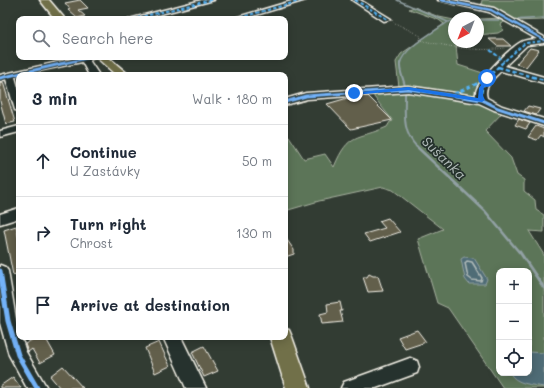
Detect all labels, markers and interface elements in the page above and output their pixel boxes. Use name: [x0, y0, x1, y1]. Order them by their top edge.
north arrow: [448, 12, 484, 48]
search box: [16, 16, 288, 60]
icon: search: [30, 27, 52, 49]
text: Search here: [62, 28, 153, 48]
route start: [478, 69, 496, 87]
route end: [345, 84, 363, 102]
text: 3 min: [32, 87, 77, 109]
text: Walk · 180 m: [192, 90, 272, 107]
water label: Sušanka: [418, 132, 471, 184]
text: Continue: [70, 142, 137, 162]
icon: ahead: [32, 150, 54, 172]
text: 50 m: [242, 152, 272, 169]
text: U Zastávky: [70, 162, 140, 179]
text: Turn right: [70, 214, 147, 234]
icon: right: [32, 222, 54, 244]
text: 130 m: [236, 224, 272, 241]
text: Chrost: [70, 234, 113, 251]
map controls: [496, 268, 532, 376]
button: +: [496, 268, 532, 304]
icon: arrive: [32, 294, 54, 316]
text: Arrive at destination: [70, 295, 230, 315]
button: −: [496, 304, 532, 340]
button: locate: [496, 340, 532, 376]

